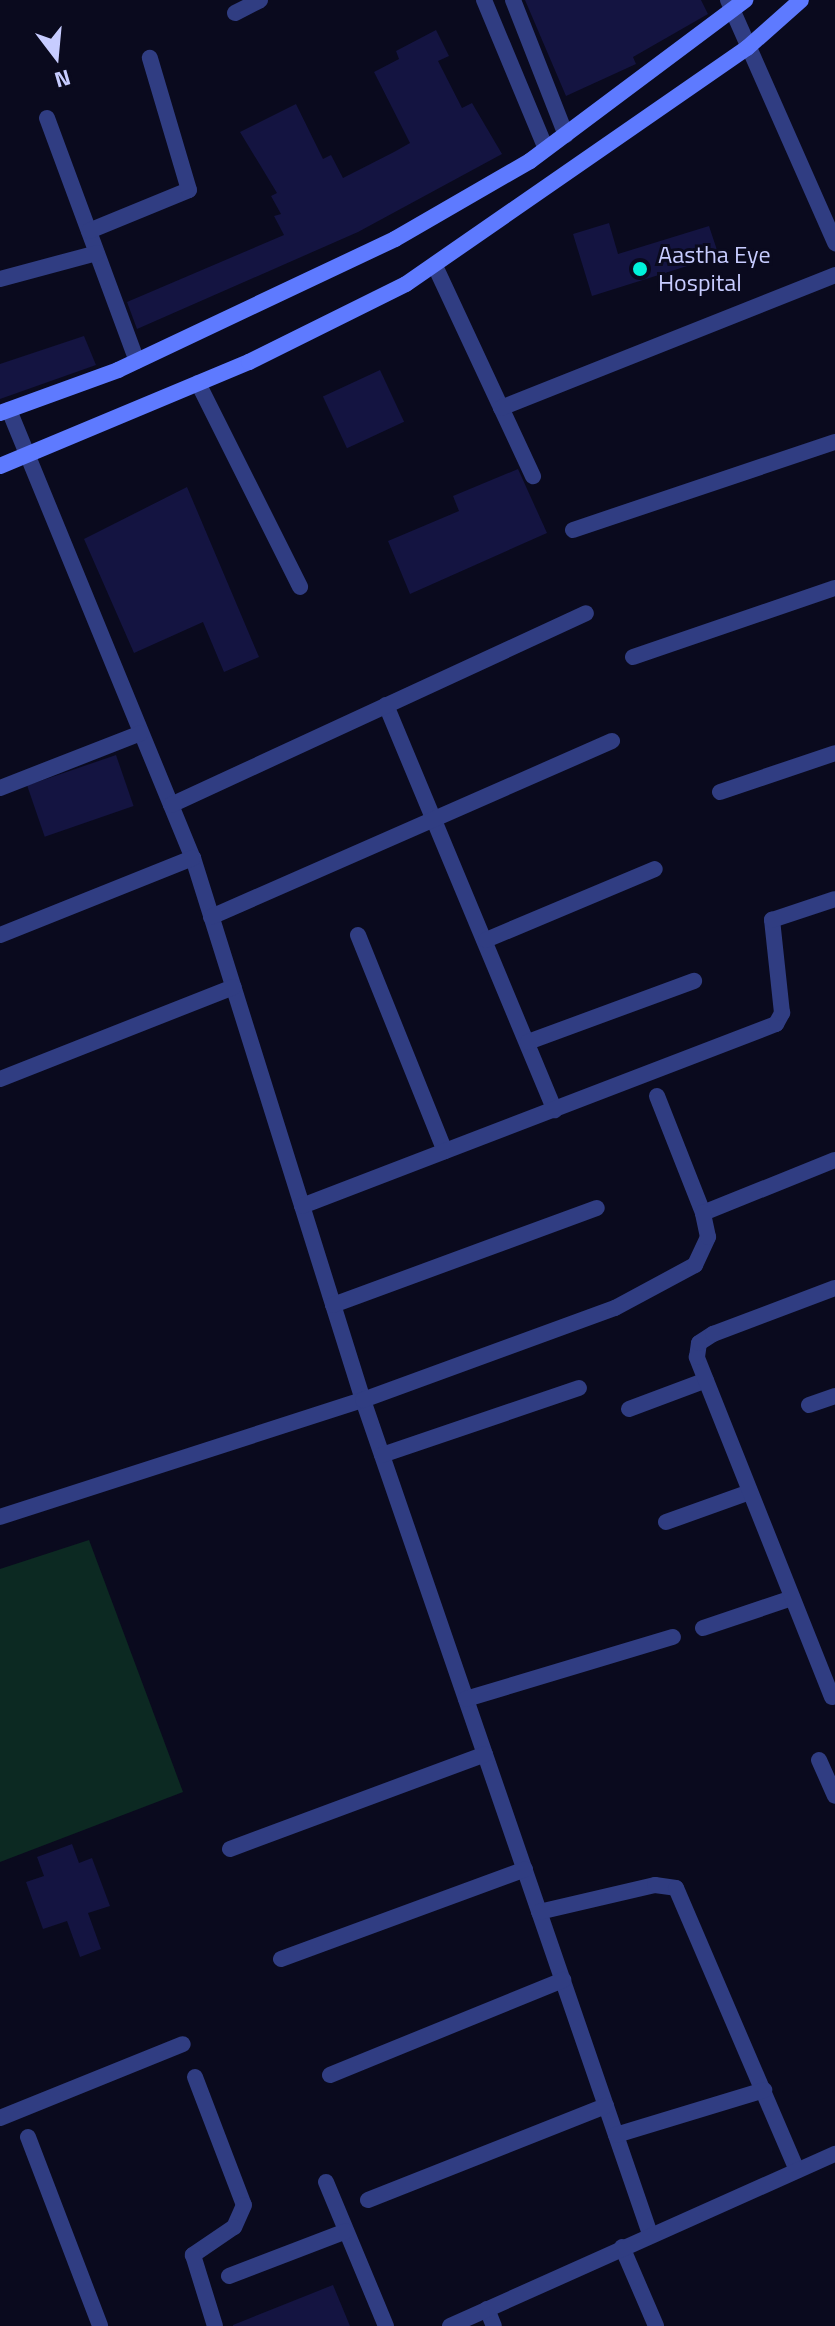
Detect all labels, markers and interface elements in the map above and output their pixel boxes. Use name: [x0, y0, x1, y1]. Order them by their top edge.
north arrow: [16, 16, 96, 96]
text: N: [51, 61, 75, 98]
place label: Aastha Eye Hospital: [658, 241, 771, 297]
marker: Aastha Eye Hospital: [629, 258, 651, 280]

